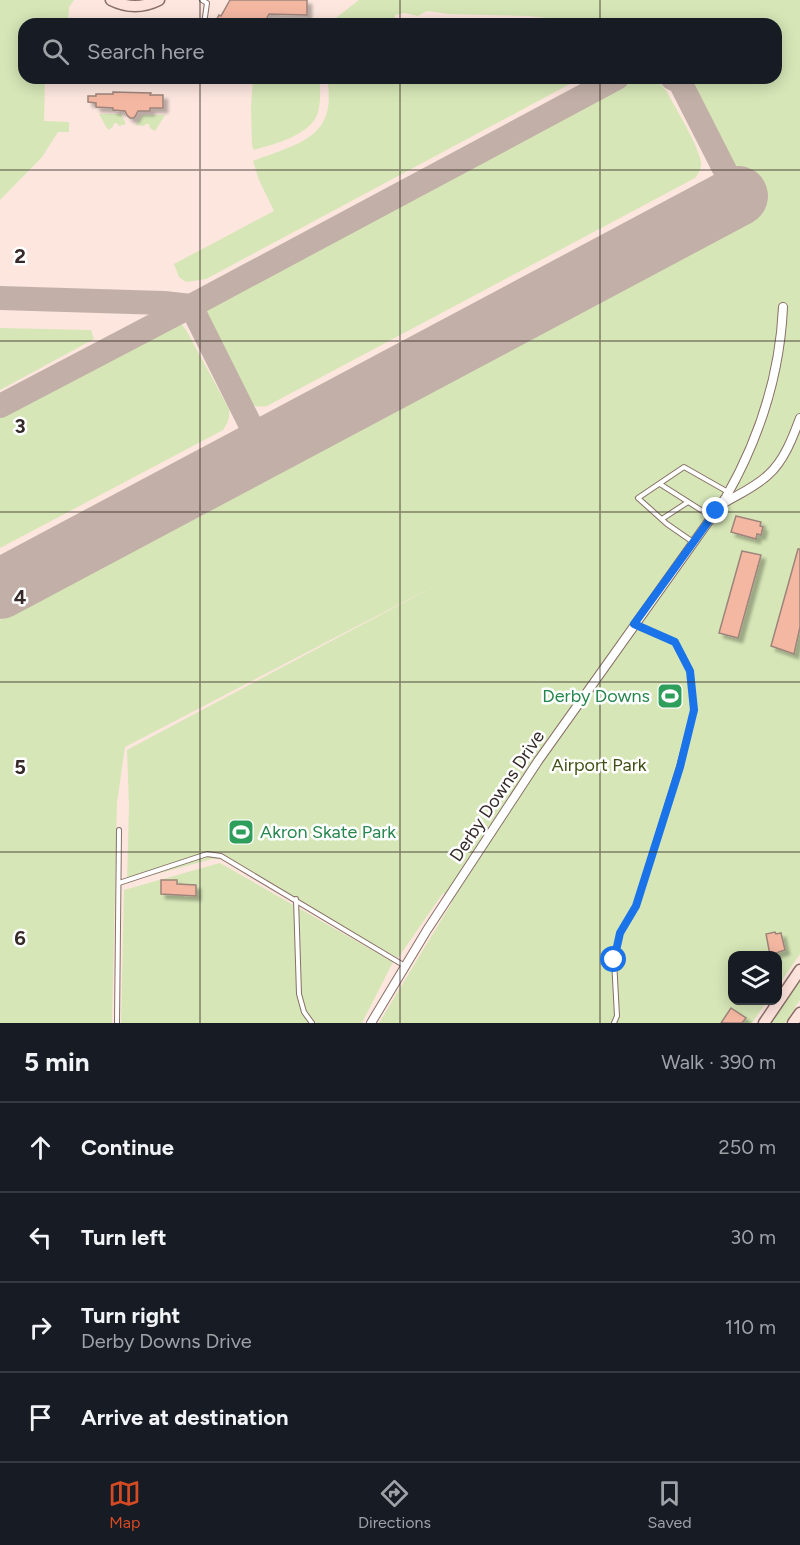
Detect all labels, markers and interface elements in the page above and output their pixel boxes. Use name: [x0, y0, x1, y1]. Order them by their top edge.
search box: [18, 18, 782, 84]
icon: search: [39, 35, 72, 68]
text: Search here: [87, 38, 205, 65]
text: 2: [14, 244, 26, 268]
text: 3: [14, 414, 26, 438]
route end: [702, 497, 728, 523]
text: 4: [14, 585, 27, 609]
sports icon: Derby Downs: [655, 681, 685, 711]
place label: Derby Downs: [542, 685, 650, 707]
street label: Derby Downs Drive: [445, 726, 549, 866]
park label: Airport Park: [551, 754, 647, 776]
text: 5: [14, 755, 26, 779]
sports icon: Akron Skate Park: [226, 817, 256, 847]
place label: Akron Skate Park: [260, 821, 396, 843]
text: 6: [14, 926, 26, 950]
route start: [600, 946, 626, 972]
map controls: [728, 951, 782, 1005]
button: layers: [728, 951, 782, 1005]
text: 5 min: [24, 1046, 90, 1078]
text: Walk · 390 m: [661, 1050, 776, 1074]
icon: ahead: [24, 1131, 57, 1164]
text: Continue: [81, 1134, 174, 1161]
text: 250 m: [719, 1135, 776, 1159]
icon: left: [24, 1221, 57, 1254]
text: Turn left: [81, 1224, 167, 1251]
text: 30 m: [730, 1225, 776, 1249]
text: Turn right: [81, 1302, 180, 1329]
icon: right: [24, 1311, 57, 1344]
text: 110 m: [725, 1315, 776, 1339]
text: Derby Downs Drive: [81, 1329, 252, 1353]
icon: arrive: [24, 1401, 57, 1434]
text: Arrive at destination: [81, 1404, 289, 1431]
tab: Map: [108, 1477, 141, 1532]
tab: Directions: [358, 1477, 431, 1532]
tab: Saved: [648, 1477, 692, 1532]

